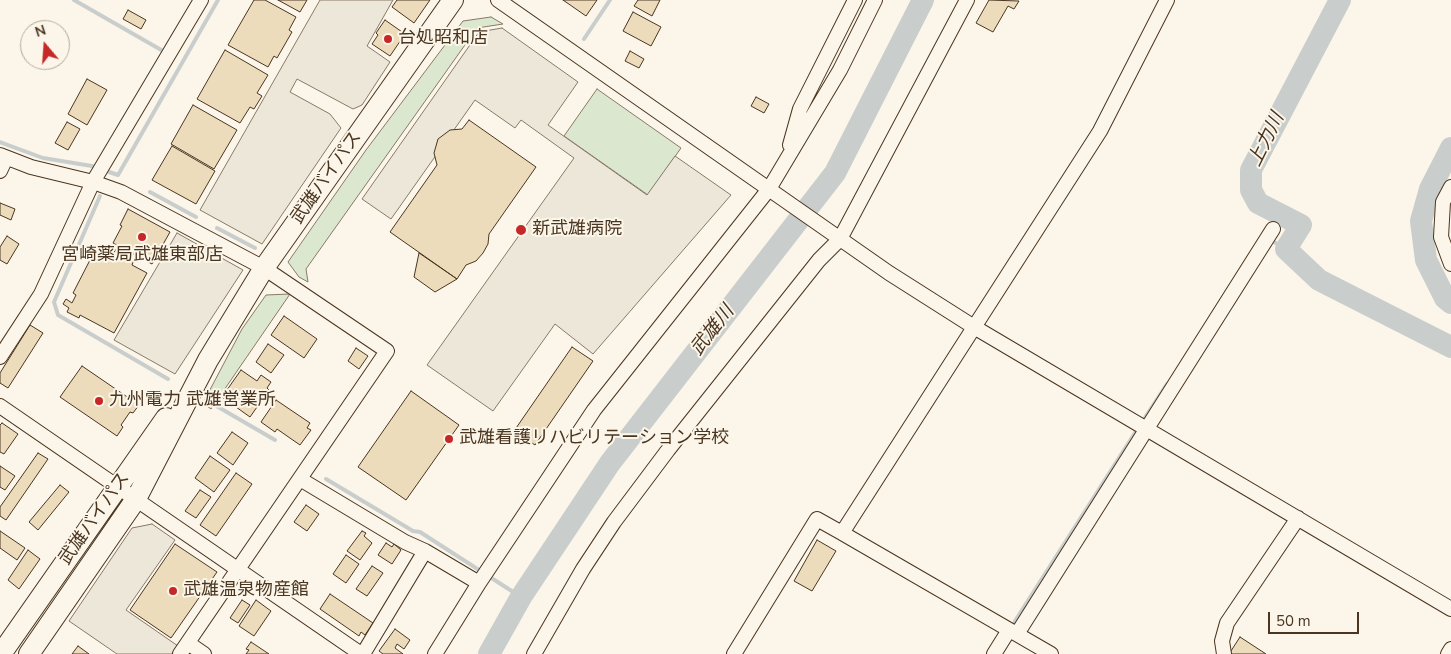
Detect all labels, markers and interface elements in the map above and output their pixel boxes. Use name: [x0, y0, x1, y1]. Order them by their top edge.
north arrow: [20, 20, 70, 70]
text: N: [33, 21, 48, 42]
place label: 台処昭和店: [398, 28, 488, 50]
marker: 台処昭和店: [382, 33, 394, 45]
water label: 上力川: [1244, 109, 1290, 171]
street label: 武雄バイパス: [287, 128, 367, 228]
place label: 新武雄病院: [532, 219, 622, 241]
marker: 新武雄病院: [514, 223, 528, 237]
marker: 宮崎薬局武雄東部店: [136, 231, 148, 243]
place label: 宮崎薬局武雄東部店: [61, 245, 223, 267]
water label: 武雄川: [686, 302, 740, 360]
place label: 九州電力 武雄営業所: [109, 390, 276, 412]
marker: 九州電力 武雄営業所: [93, 395, 105, 407]
place label: 武雄看護リハビリテーション学校: [459, 428, 729, 450]
marker: 武雄看護リハビリテーション学校: [443, 433, 455, 445]
street label: 武雄バイパス: [55, 469, 135, 569]
place label: 武雄温泉物産館: [183, 580, 309, 602]
marker: 武雄温泉物産館: [167, 585, 179, 597]
scale bar: [1271, 602, 1362, 634]
text: 50 m: [1276, 611, 1311, 631]

